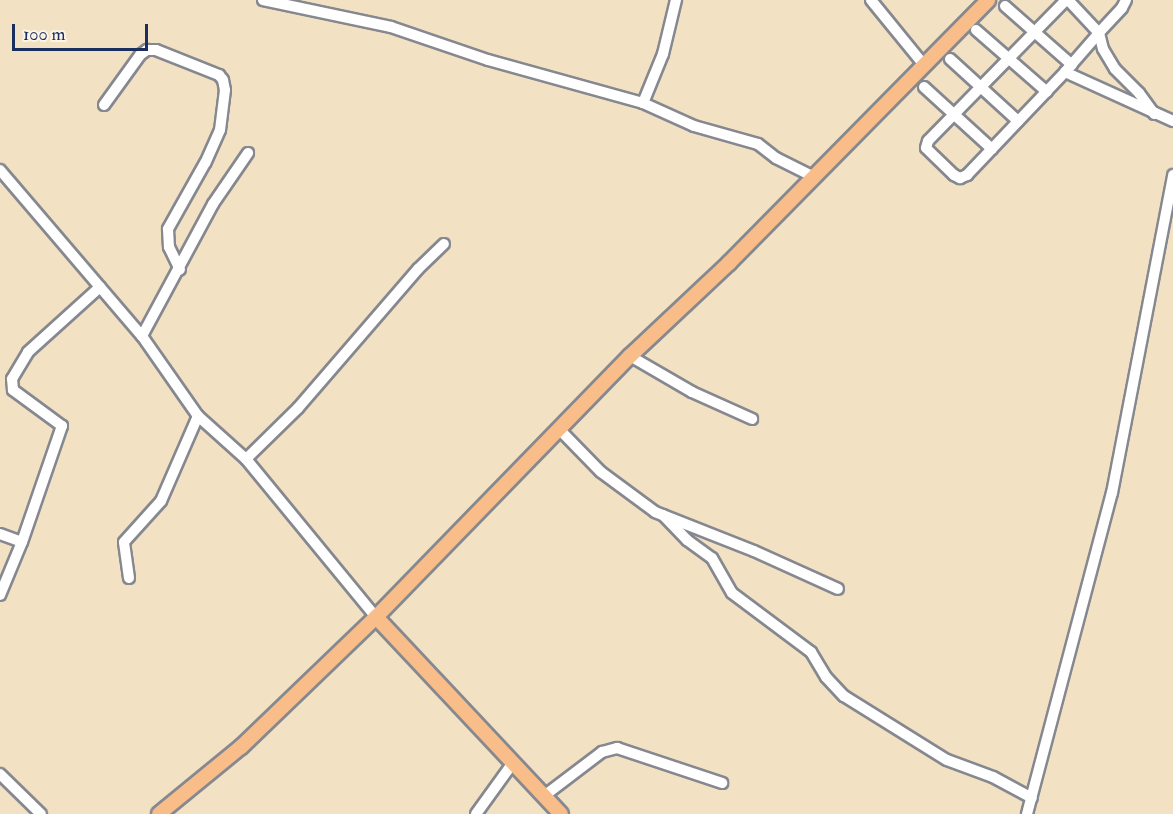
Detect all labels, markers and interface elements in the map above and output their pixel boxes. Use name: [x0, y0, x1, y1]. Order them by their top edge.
scale bar: [15, 12, 152, 50]
text: 100 m: [23, 23, 66, 46]

